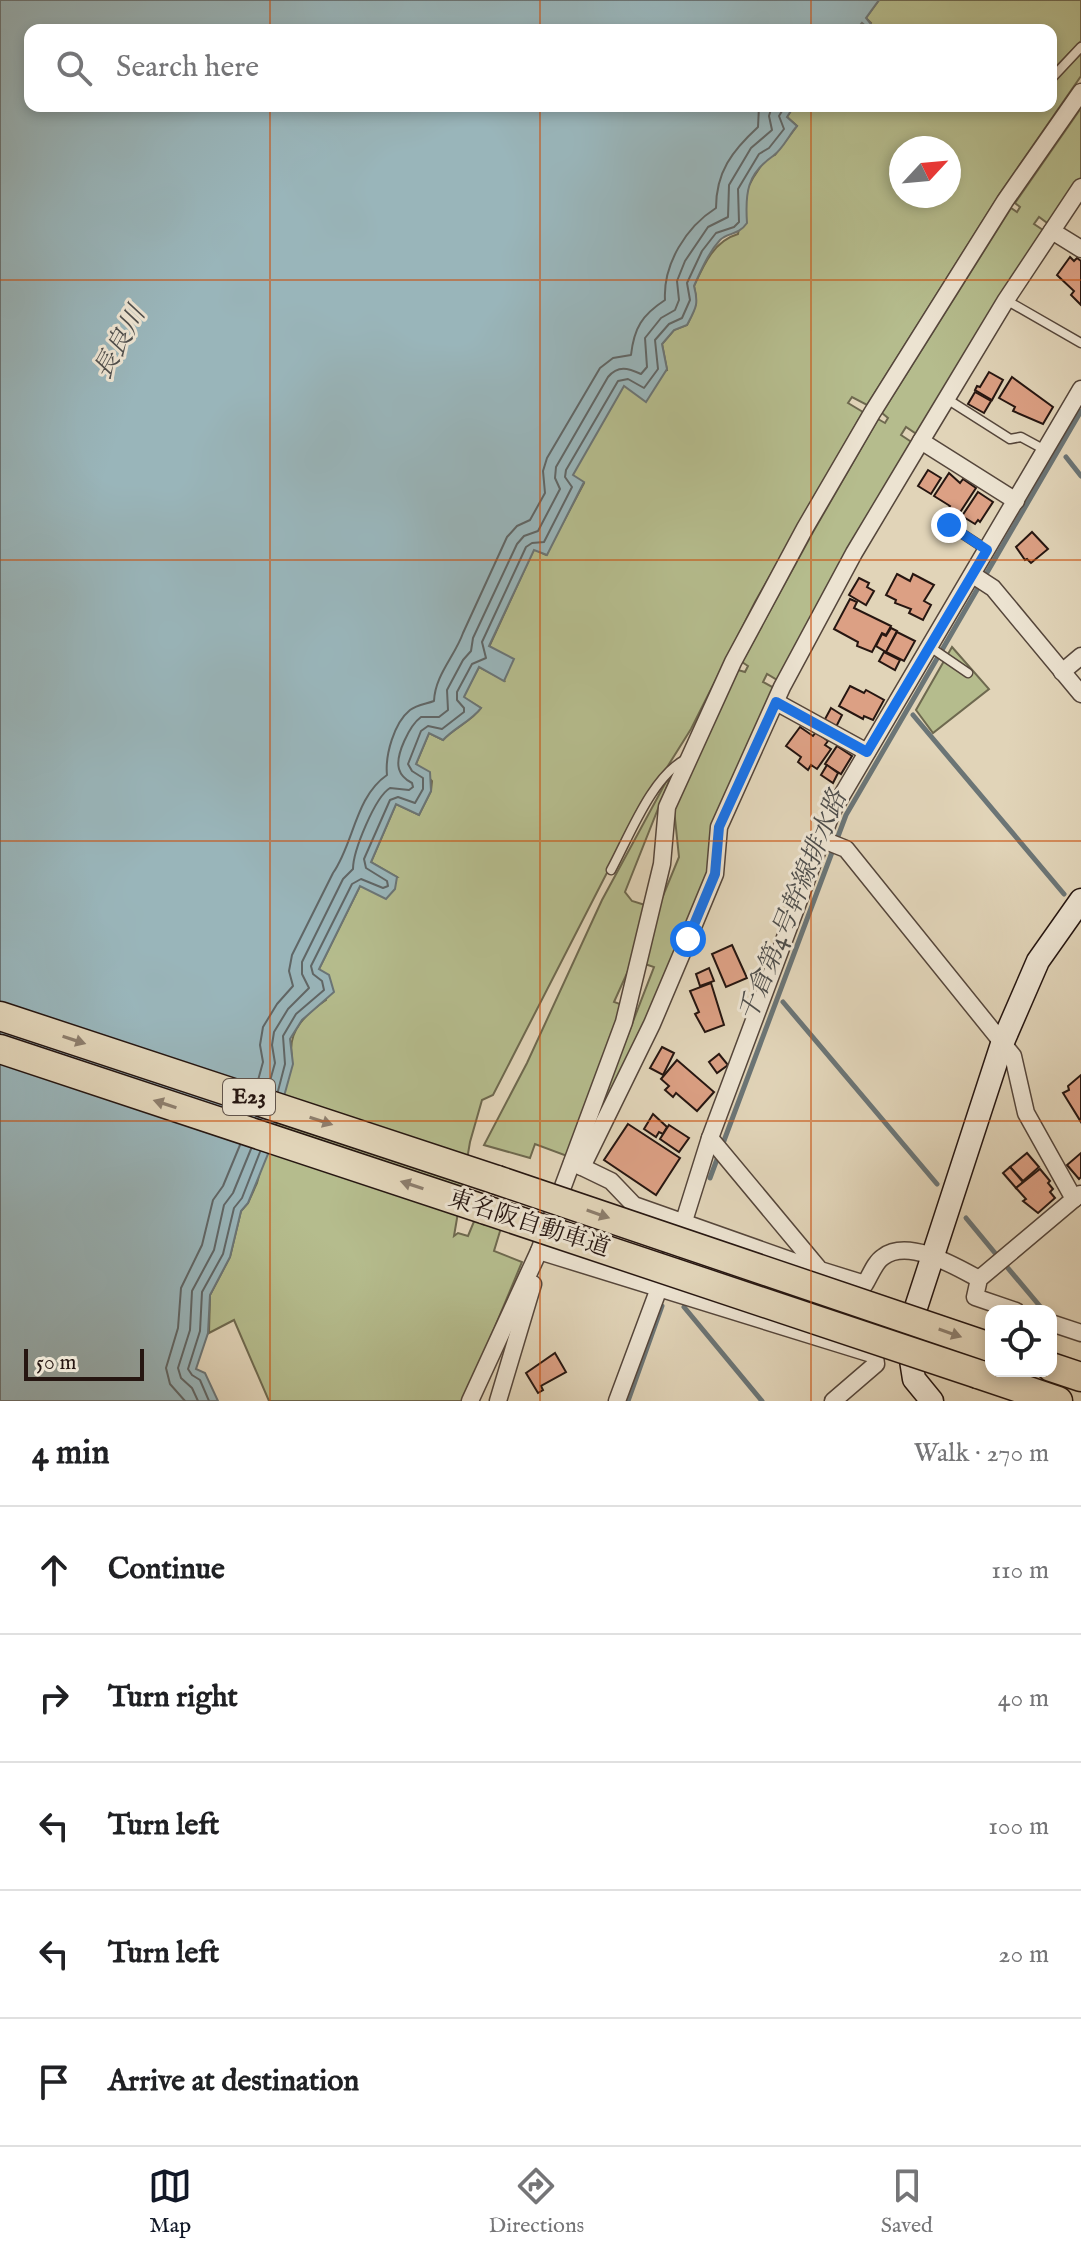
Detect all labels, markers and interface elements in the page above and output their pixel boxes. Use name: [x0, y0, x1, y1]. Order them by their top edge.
search box: [24, 24, 1057, 112]
icon: search: [52, 46, 96, 90]
text: Search here: [116, 49, 259, 87]
north arrow: [889, 136, 961, 208]
water label: 長良川: [87, 298, 155, 385]
route end: [931, 507, 967, 543]
water label: 千倉第4号幹線排水路: [732, 784, 855, 1026]
route start: [670, 921, 706, 957]
one-way arrow: [62, 1035, 86, 1047]
road number: E23: [223, 1079, 275, 1115]
one-way arrow: [153, 1097, 177, 1109]
one-way arrow: [310, 1115, 334, 1127]
one-way arrow: [400, 1178, 424, 1191]
street label: 東名阪自動車道: [444, 1183, 614, 1265]
one-way arrow: [586, 1208, 610, 1220]
map controls: [985, 1305, 1057, 1377]
button: locate: [985, 1305, 1057, 1377]
one-way arrow: [938, 1328, 962, 1340]
scale bar: [24, 1345, 144, 1381]
text: 50 m: [36, 1349, 77, 1377]
text: 4 min: [32, 1432, 110, 1475]
text: Walk · 270 m: [914, 1437, 1049, 1470]
icon: ahead: [32, 1548, 76, 1592]
text: Continue: [108, 1551, 225, 1589]
text: 110 m: [991, 1554, 1049, 1587]
icon: right: [32, 1676, 76, 1720]
text: Turn right: [108, 1679, 238, 1717]
text: 40 m: [998, 1682, 1049, 1715]
icon: left: [32, 1804, 76, 1848]
text: Turn left: [108, 1807, 219, 1845]
text: 100 m: [988, 1810, 1049, 1843]
icon: left: [32, 1932, 76, 1976]
text: Turn left: [108, 1935, 219, 1973]
text: 20 m: [998, 1938, 1049, 1971]
icon: arrive: [32, 2060, 76, 2104]
text: Arrive at destination: [108, 2063, 359, 2101]
tab: Map: [148, 2164, 192, 2240]
tab: Directions: [489, 2164, 584, 2240]
tab: Saved: [881, 2164, 933, 2240]

